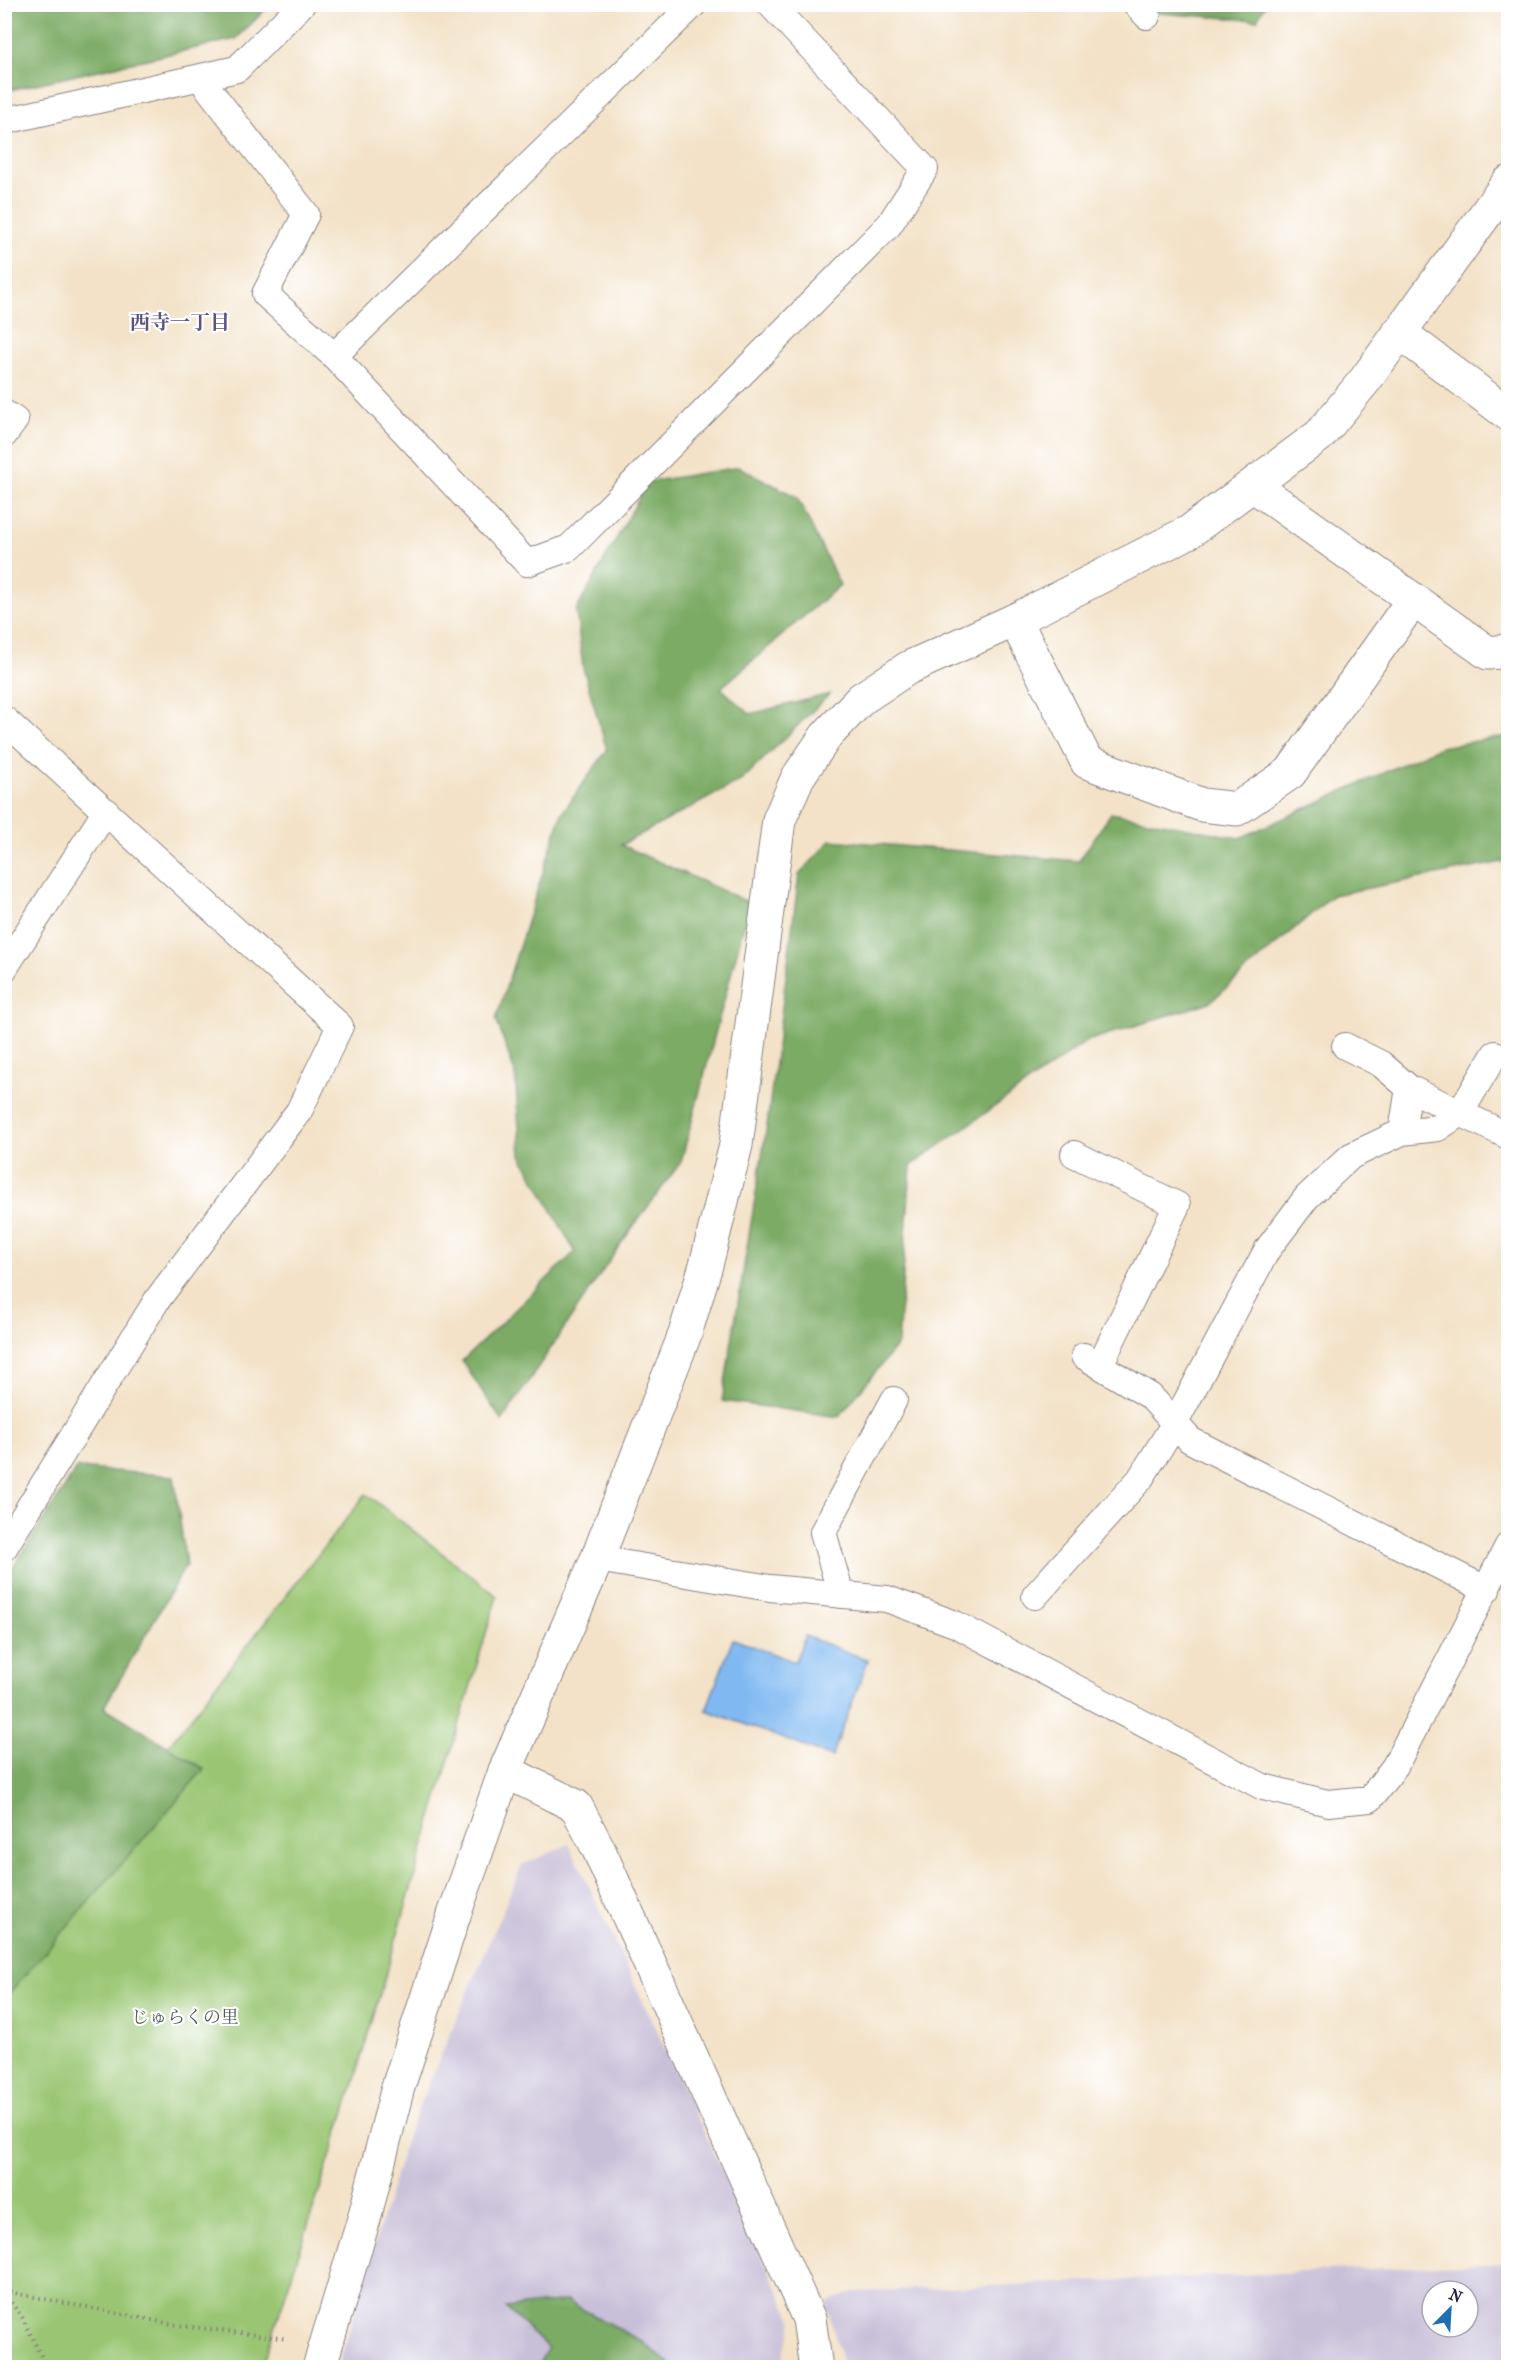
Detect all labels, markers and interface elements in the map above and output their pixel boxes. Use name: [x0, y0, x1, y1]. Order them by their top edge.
district label: 西寺一丁目: [130, 311, 230, 334]
park label: じゅらくの里: [131, 2007, 239, 2028]
north arrow: [1420, 2279, 1480, 2339]
text: N: [1446, 2285, 1466, 2307]

